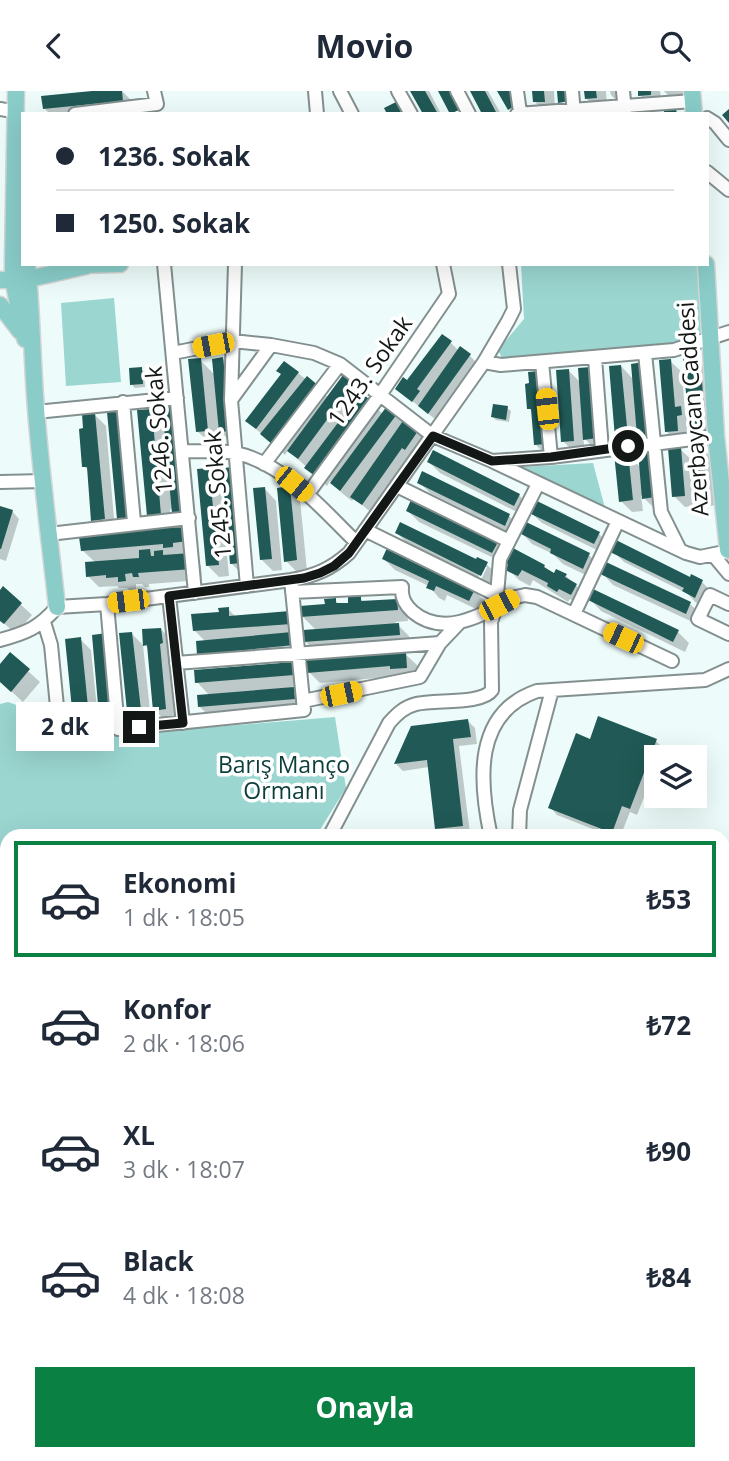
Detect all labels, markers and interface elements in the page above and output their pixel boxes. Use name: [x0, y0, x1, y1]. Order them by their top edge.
text: Movio: [316, 24, 413, 67]
icon: back: [35, 27, 73, 65]
icon: search: [656, 27, 694, 65]
text: 1236. Sokak: [98, 138, 250, 174]
text: 1250. Sokak: [98, 205, 250, 241]
street label: Azerbaycan Caddesi: [669, 301, 715, 517]
street label: 1243. Sokak: [319, 309, 419, 432]
car: [191, 331, 236, 359]
street label: 1246. Sokak: [136, 365, 180, 495]
car: [535, 387, 560, 431]
street label: 1245. Sokak: [195, 430, 239, 560]
route start: [612, 430, 644, 462]
car: [272, 463, 317, 505]
car: [476, 586, 523, 624]
car: [106, 588, 151, 614]
car: [600, 620, 647, 656]
car: [319, 679, 364, 709]
callout: 2 dk: [17, 703, 114, 751]
text: 2 dk: [41, 710, 89, 742]
route end: [123, 711, 155, 743]
map controls: [644, 745, 707, 808]
button: layers: [644, 745, 707, 808]
park label: Barış Manço Ormanı: [218, 748, 350, 806]
text: Ekonomi: [123, 865, 236, 901]
icon: car: [39, 868, 102, 931]
text: ₺53: [646, 881, 691, 917]
text: 1 dk · 18:05: [123, 901, 245, 933]
text: Konfor: [123, 991, 211, 1027]
icon: car: [39, 994, 102, 1057]
text: ₺72: [646, 1007, 691, 1043]
text: 2 dk · 18:06: [123, 1027, 245, 1059]
text: XL: [123, 1117, 155, 1153]
icon: car: [39, 1120, 102, 1183]
text: ₺90: [646, 1133, 691, 1169]
text: 3 dk · 18:07: [123, 1153, 245, 1185]
text: Black: [123, 1243, 194, 1279]
icon: car: [39, 1246, 102, 1309]
text: ₺84: [646, 1259, 691, 1295]
text: 4 dk · 18:08: [123, 1279, 245, 1311]
button: Onayla: [35, 1367, 695, 1447]

